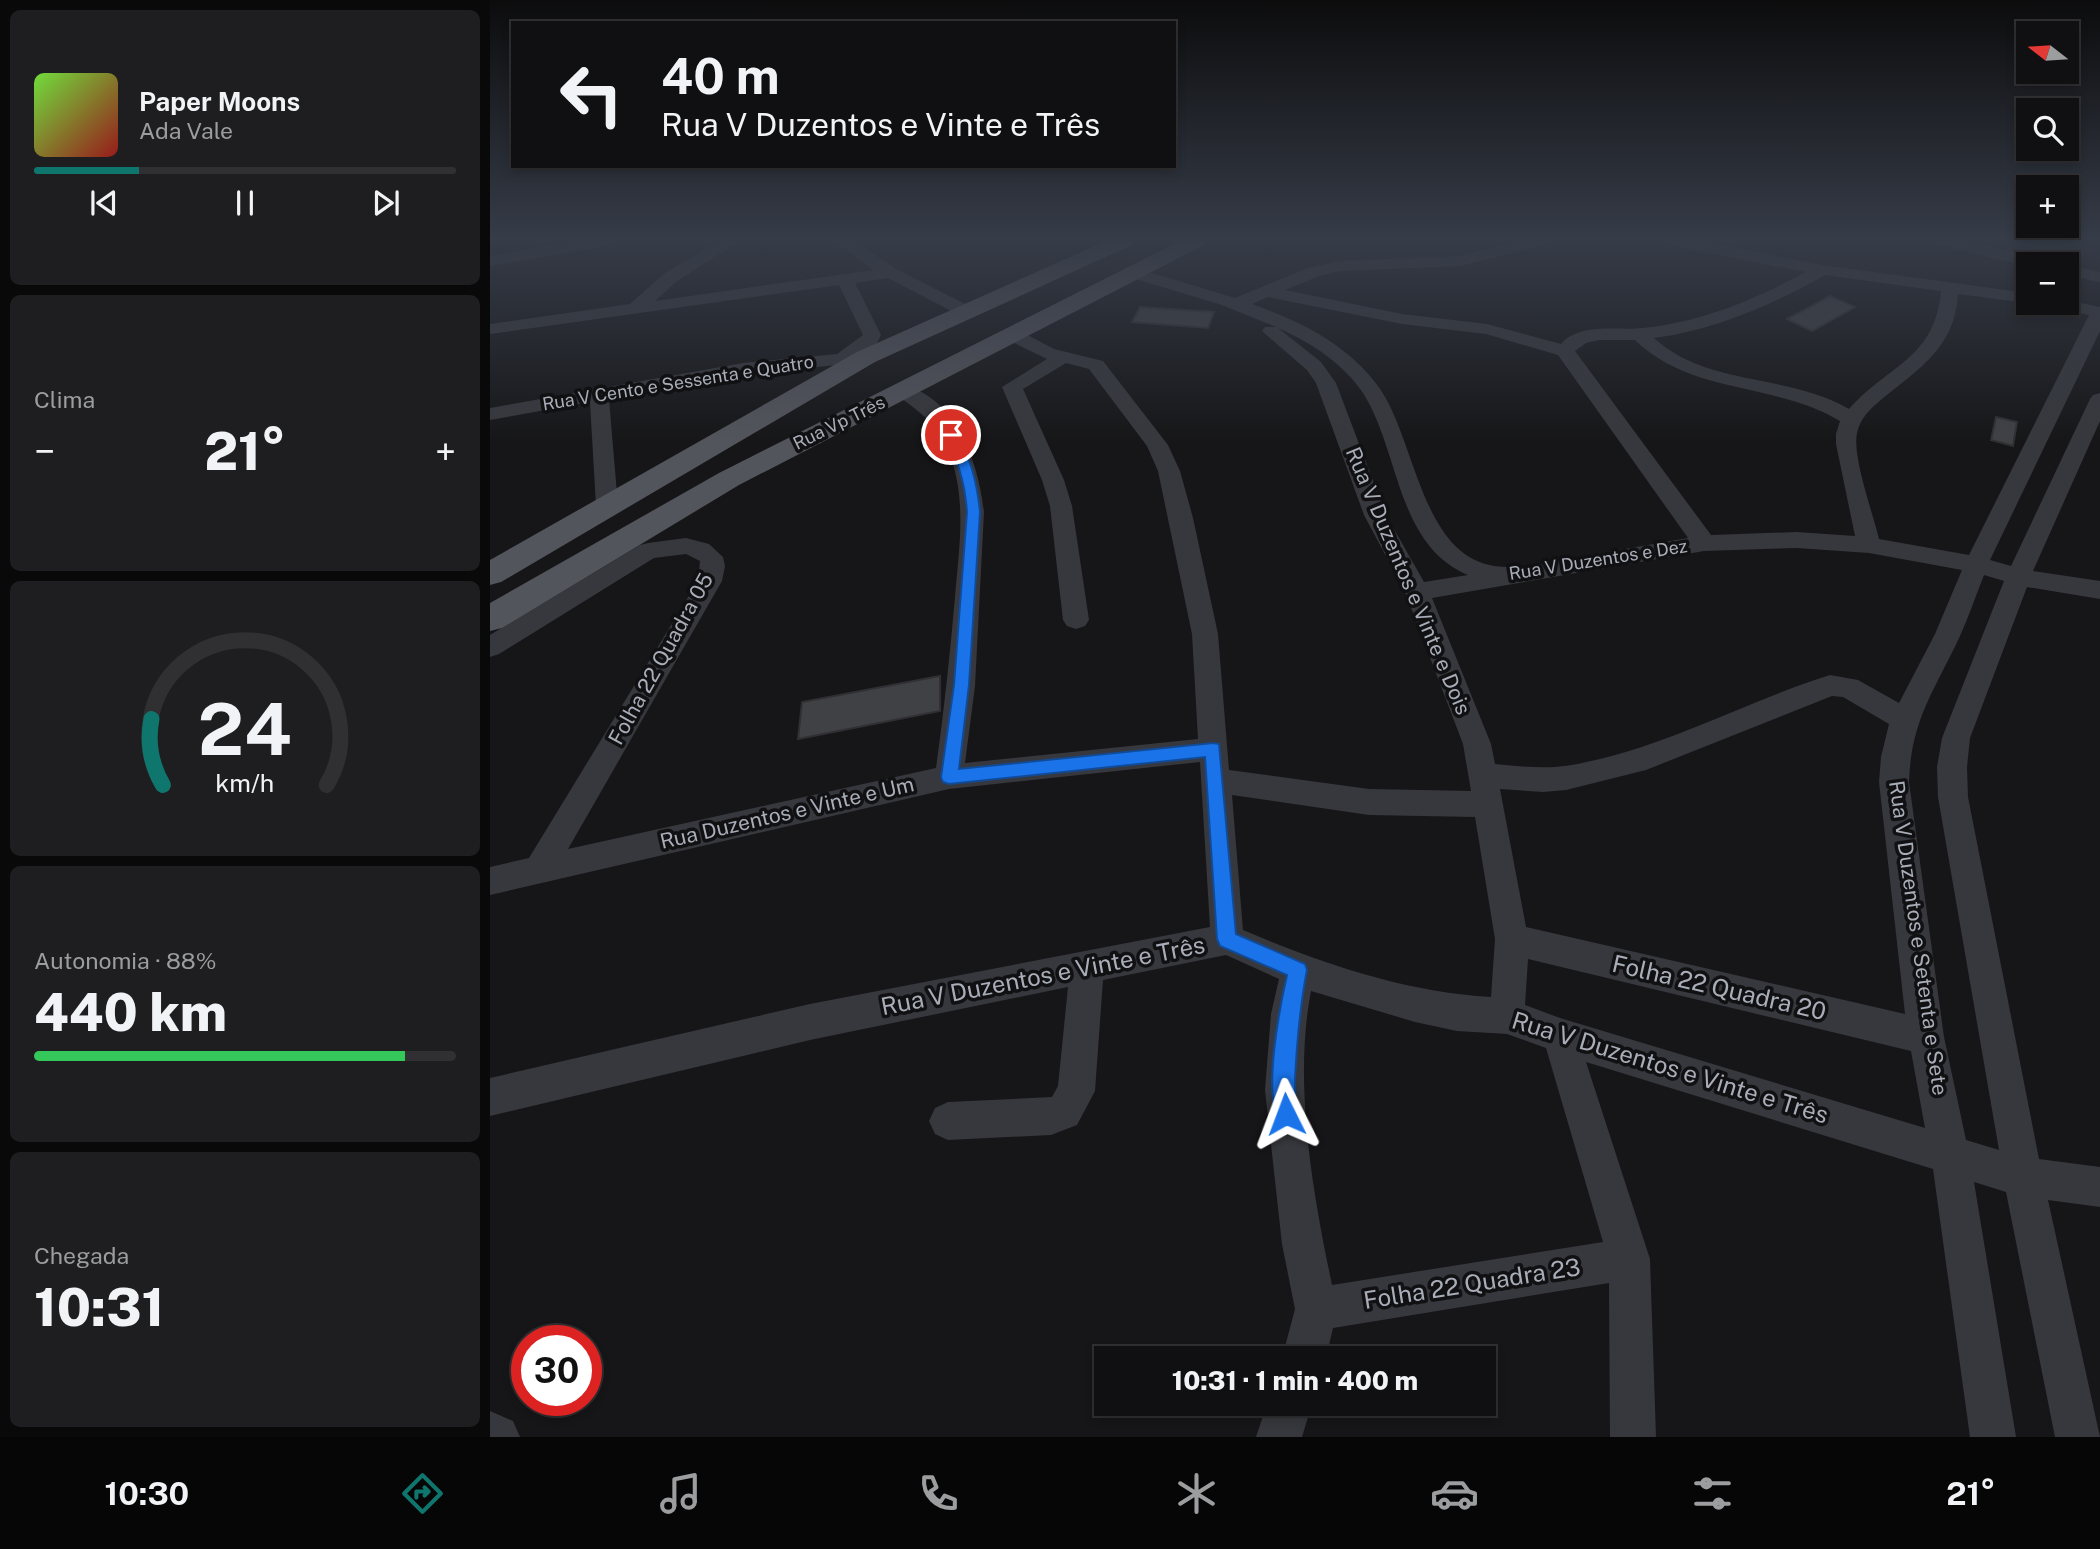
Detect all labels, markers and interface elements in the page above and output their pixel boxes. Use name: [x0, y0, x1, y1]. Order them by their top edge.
north arrow: [2016, 21, 2079, 84]
map controls: [2016, 21, 2079, 315]
text: 40 m: [661, 47, 780, 105]
icon: left: [546, 49, 637, 140]
text: Paper Moons: [139, 86, 300, 117]
button: search: [2016, 98, 2079, 161]
text: Rua V Duzentos e Vinte e Três: [661, 106, 1100, 143]
text: Ada Vale: [139, 117, 233, 144]
button: +: [2016, 175, 2079, 238]
icon: previous: [85, 184, 123, 222]
icon: pause: [226, 184, 264, 222]
icon: next: [367, 184, 405, 222]
button: −: [2016, 252, 2079, 315]
street label: Rua V Cento e Sessenta e Quatro: [541, 351, 815, 414]
text: Clima: [34, 386, 95, 413]
street label: Rua Vp Três: [789, 391, 888, 454]
pin: [921, 405, 981, 465]
icon: arrive: [932, 416, 970, 454]
text: 21°: [204, 421, 286, 482]
text: −: [34, 429, 55, 474]
text: +: [435, 429, 456, 474]
street label: Rua V Duzentos e Vinte e Dois: [1341, 443, 1476, 718]
street label: Rua V Duzentos e Dez: [1507, 535, 1689, 584]
street label: Folha 22 Quadra 05: [603, 569, 718, 749]
text: 24: [198, 686, 292, 771]
text: km/h: [216, 767, 274, 797]
street label: Rua Duzentos e Vinte e Um: [657, 771, 916, 854]
street label: Rua V Duzentos e Setenta e Sete: [1884, 779, 1953, 1097]
street label: Rua V Duzentos e Vinte e Três: [878, 930, 1207, 1020]
text: Autonomia · 88%: [34, 947, 216, 974]
street label: Folha 22 Quadra 20: [1610, 949, 1829, 1025]
text: 440 km: [34, 982, 227, 1043]
street label: Rua V Duzentos e Vinte e Três: [1509, 1006, 1832, 1129]
position arrow: [1249, 1077, 1323, 1151]
text: Chegada: [34, 1242, 129, 1269]
street label: Folha 22 Quadra 23: [1361, 1252, 1582, 1314]
text: 10:31: [34, 1277, 164, 1338]
speed limit sign: 30: [511, 1325, 602, 1416]
text: 10:31 · 1 min · 400 m: [1172, 1365, 1418, 1396]
icon: directions: [398, 1469, 447, 1518]
icon: music: [656, 1469, 705, 1518]
icon: phone: [914, 1469, 963, 1518]
icon: climate: [1172, 1469, 1221, 1518]
icon: car: [1430, 1469, 1479, 1518]
icon: filters: [1688, 1469, 1737, 1518]
text: 10:30: [105, 1475, 189, 1512]
text: 21°: [1946, 1475, 1995, 1512]

